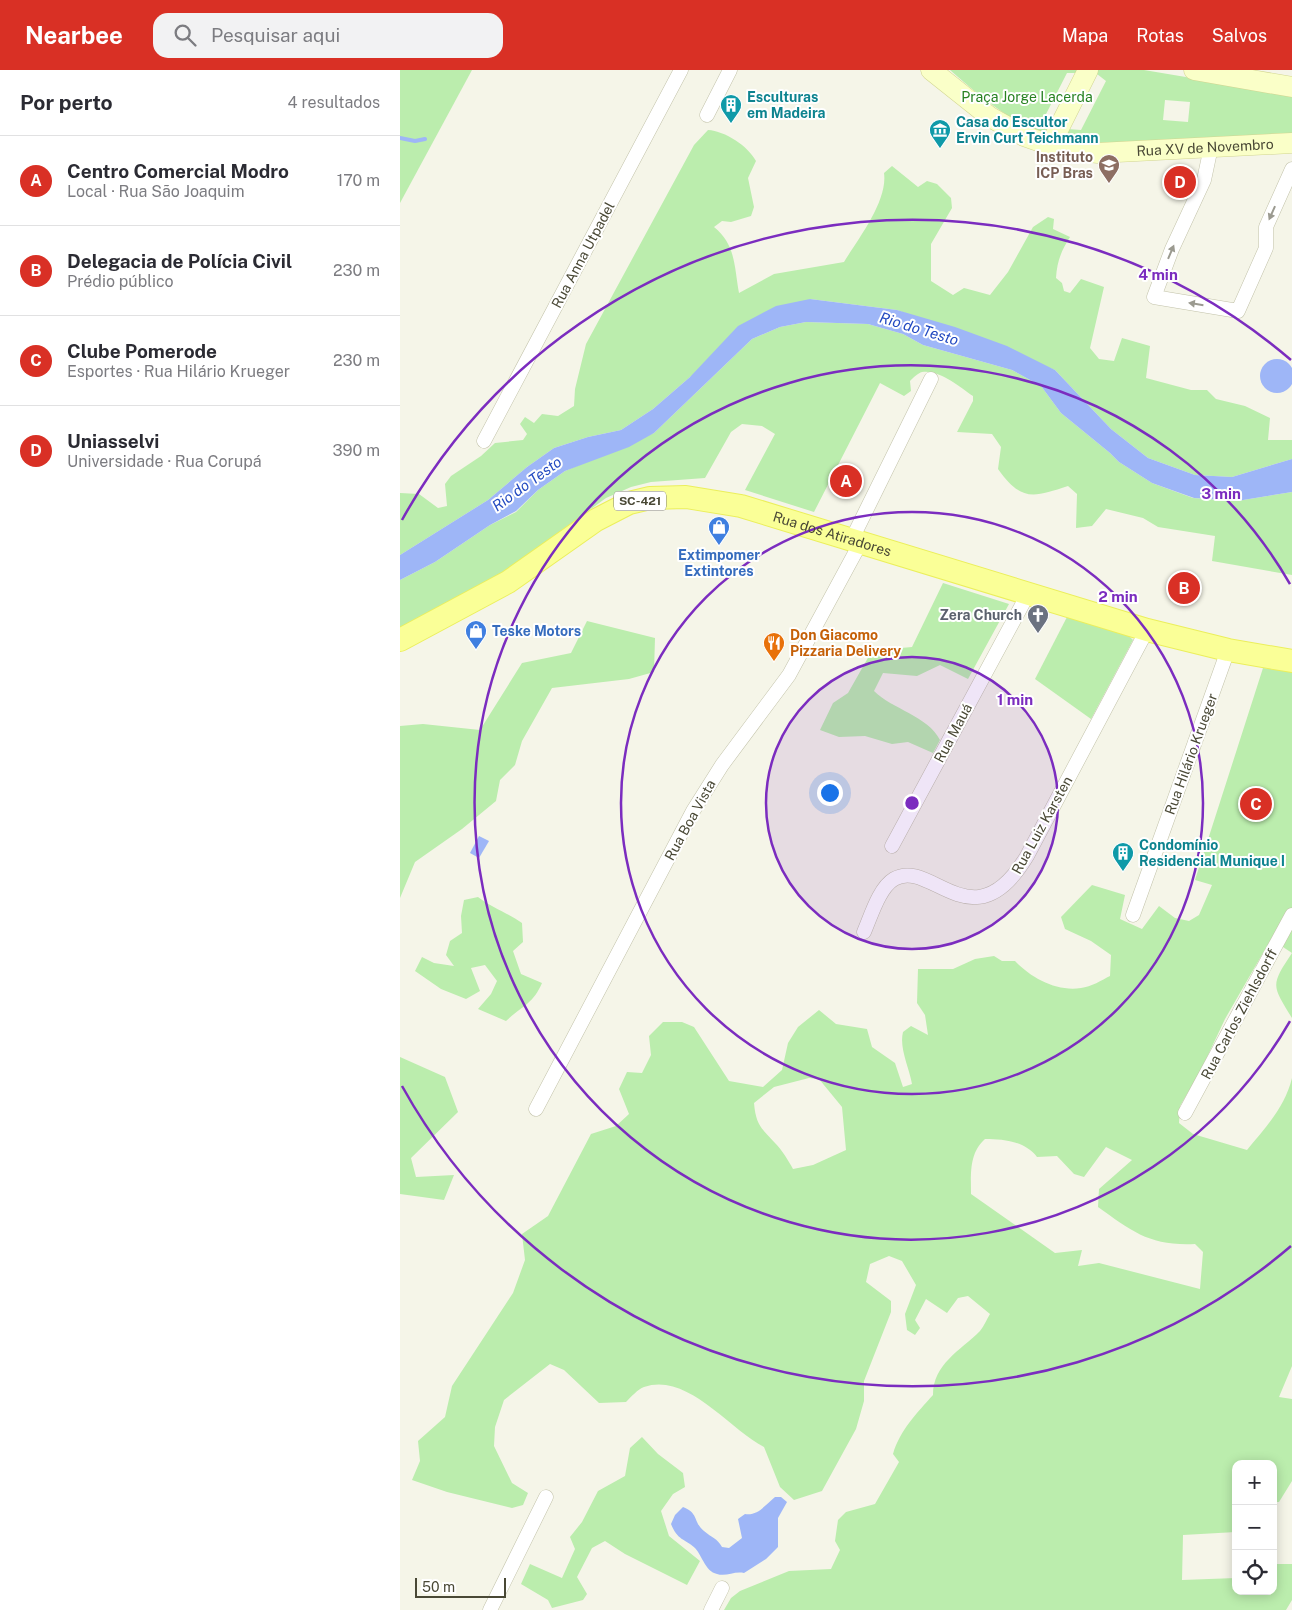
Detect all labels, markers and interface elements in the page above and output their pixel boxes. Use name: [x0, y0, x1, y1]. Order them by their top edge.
search box: [153, 13, 503, 58]
text: Nearbee: [25, 21, 123, 49]
icon: search: [171, 21, 199, 49]
text: Pesquisar aqui: [211, 24, 340, 46]
text: Mapa: [1062, 25, 1108, 46]
text: Rotas: [1136, 25, 1184, 46]
text: Salvos: [1212, 25, 1267, 46]
place label: Esculturas em Madeira: [747, 89, 826, 121]
park label: Praça Jorge Lacerda: [961, 89, 1093, 105]
text: Por perto: [20, 90, 113, 115]
text: 4 resultados: [288, 93, 380, 112]
building icon: Esculturas em Madeira: [719, 93, 743, 124]
place label: Casa do Escultor Ervin Curt Teichmann: [956, 114, 1099, 146]
museum icon: Casa do Escultor Ervin Curt Teichmann: [928, 118, 952, 149]
street label: Rua XV de Novembro: [1136, 136, 1274, 159]
place label: Instituto ICP Bras: [1036, 149, 1093, 181]
school or university icon: Instituto ICP Bras: [1097, 153, 1121, 184]
text: Centro Comercial Modro: [67, 160, 289, 182]
pin: D: [1164, 163, 1196, 201]
text: A: [30, 171, 42, 190]
text: 170 m: [337, 171, 380, 190]
text: Local · Rua São Joaquim: [67, 182, 245, 201]
street label: Rua Anna Utpadel: [548, 199, 618, 311]
one-way arrow: [1268, 206, 1276, 220]
one-way arrow: [1167, 245, 1175, 259]
text: Delegacia de Polícia Civil: [67, 250, 292, 272]
text: B: [31, 261, 41, 280]
text: 230 m: [333, 261, 380, 280]
text: 4 min: [1138, 266, 1178, 283]
text: Prédio público: [67, 272, 174, 291]
one-way arrow: [1188, 300, 1204, 308]
water label: Rio do Testo: [878, 308, 961, 349]
text: Clube Pomerode: [67, 340, 217, 362]
text: C: [30, 351, 42, 370]
text: 230 m: [333, 351, 380, 370]
text: Esportes · Rua Hilário Krueger: [67, 362, 290, 381]
text: Uniasselvi: [67, 430, 159, 452]
text: D: [30, 441, 42, 460]
text: 390 m: [333, 441, 380, 460]
text: Universidade · Rua Corupá: [67, 452, 262, 471]
water label: Rio do Testo: [489, 453, 565, 514]
pin: A: [830, 462, 862, 500]
text: 3 min: [1201, 485, 1241, 502]
road number: SC-421: [614, 492, 666, 511]
street label: Rua dos Atiradores: [771, 508, 893, 559]
shop icon: Extimpomer Extintores: [707, 515, 731, 546]
place label: Extimpomer Extintores: [678, 547, 760, 579]
pin: B: [1168, 569, 1200, 607]
text: 2 min: [1098, 588, 1138, 605]
church icon: Zera Church: [1026, 603, 1050, 634]
place label: Zera Church: [940, 607, 1022, 623]
shop icon: Teske Motors: [464, 619, 488, 650]
place label: Teske Motors: [492, 623, 581, 639]
place label: Don Giacomo Pizzaria Delivery: [790, 627, 901, 659]
restaurant icon: Don Giacomo Pizzaria Delivery: [762, 631, 786, 662]
text: 1 min: [997, 691, 1033, 708]
street label: Rua Hilário Krueger: [1162, 691, 1220, 817]
street label: Rua Mauá: [931, 701, 975, 765]
street label: Rua Luiz Karsten: [1008, 773, 1076, 877]
street label: Rua Boa Vista: [661, 777, 719, 863]
your location: [817, 780, 843, 806]
pin: C: [1240, 785, 1272, 823]
centre of rings: [903, 794, 921, 812]
place label: Condomínio Residencial Munique I: [1139, 837, 1285, 869]
building icon: Condomínio Residencial Munique I: [1111, 841, 1135, 872]
street label: Rua Carlos Ziehlsdorff: [1198, 946, 1280, 1082]
map controls: [1232, 1460, 1277, 1595]
button: +: [1232, 1460, 1277, 1505]
button: −: [1232, 1505, 1277, 1550]
button: locate: [1232, 1550, 1277, 1595]
scale bar: [415, 1575, 506, 1598]
text: 50 m: [422, 1579, 455, 1595]

